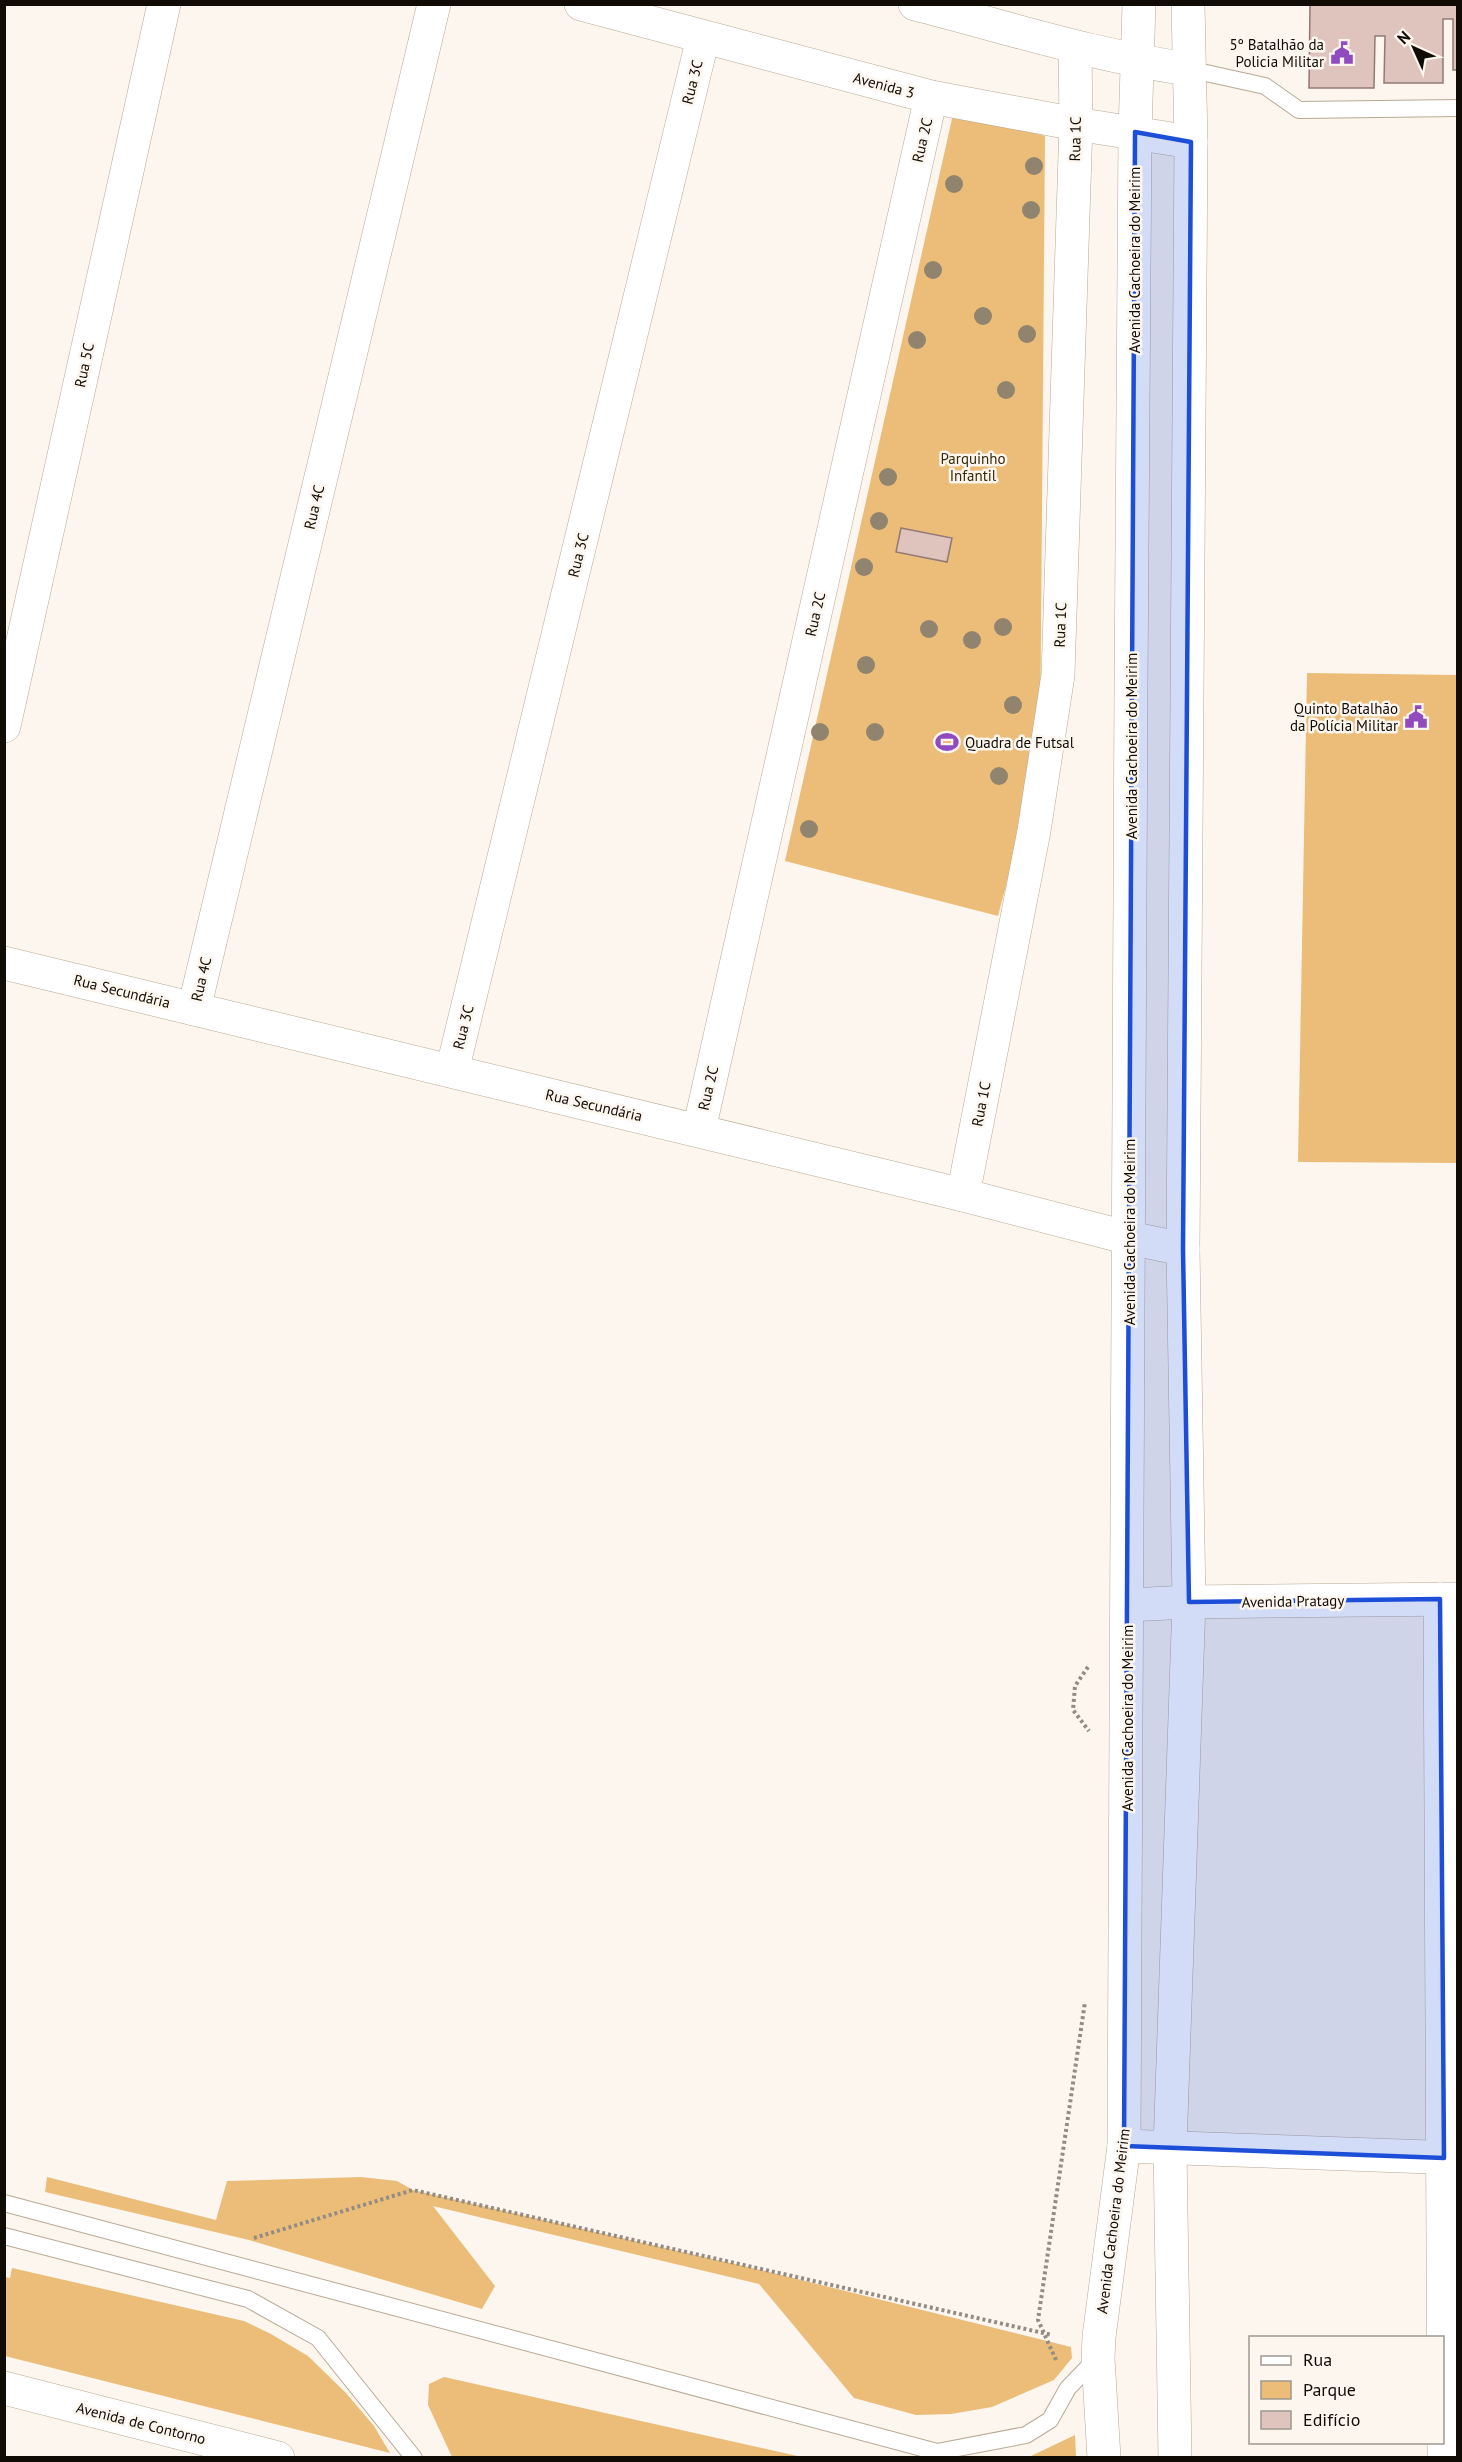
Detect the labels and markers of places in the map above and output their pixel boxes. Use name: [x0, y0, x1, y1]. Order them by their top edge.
place label: 5º Batalhão da Policia Militar: [1230, 35, 1324, 71]
public building icon: 5º Batalhão da Policia Militar: [1329, 40, 1355, 66]
place label: Quinto Batalhão da Polícia Militar: [1290, 699, 1398, 735]
public building icon: Quinto Batalhão da Polícia Militar: [1403, 704, 1429, 730]
sports icon: Quadra de Futsal: [934, 729, 960, 755]
place label: Quadra de Futsal: [965, 733, 1075, 752]

